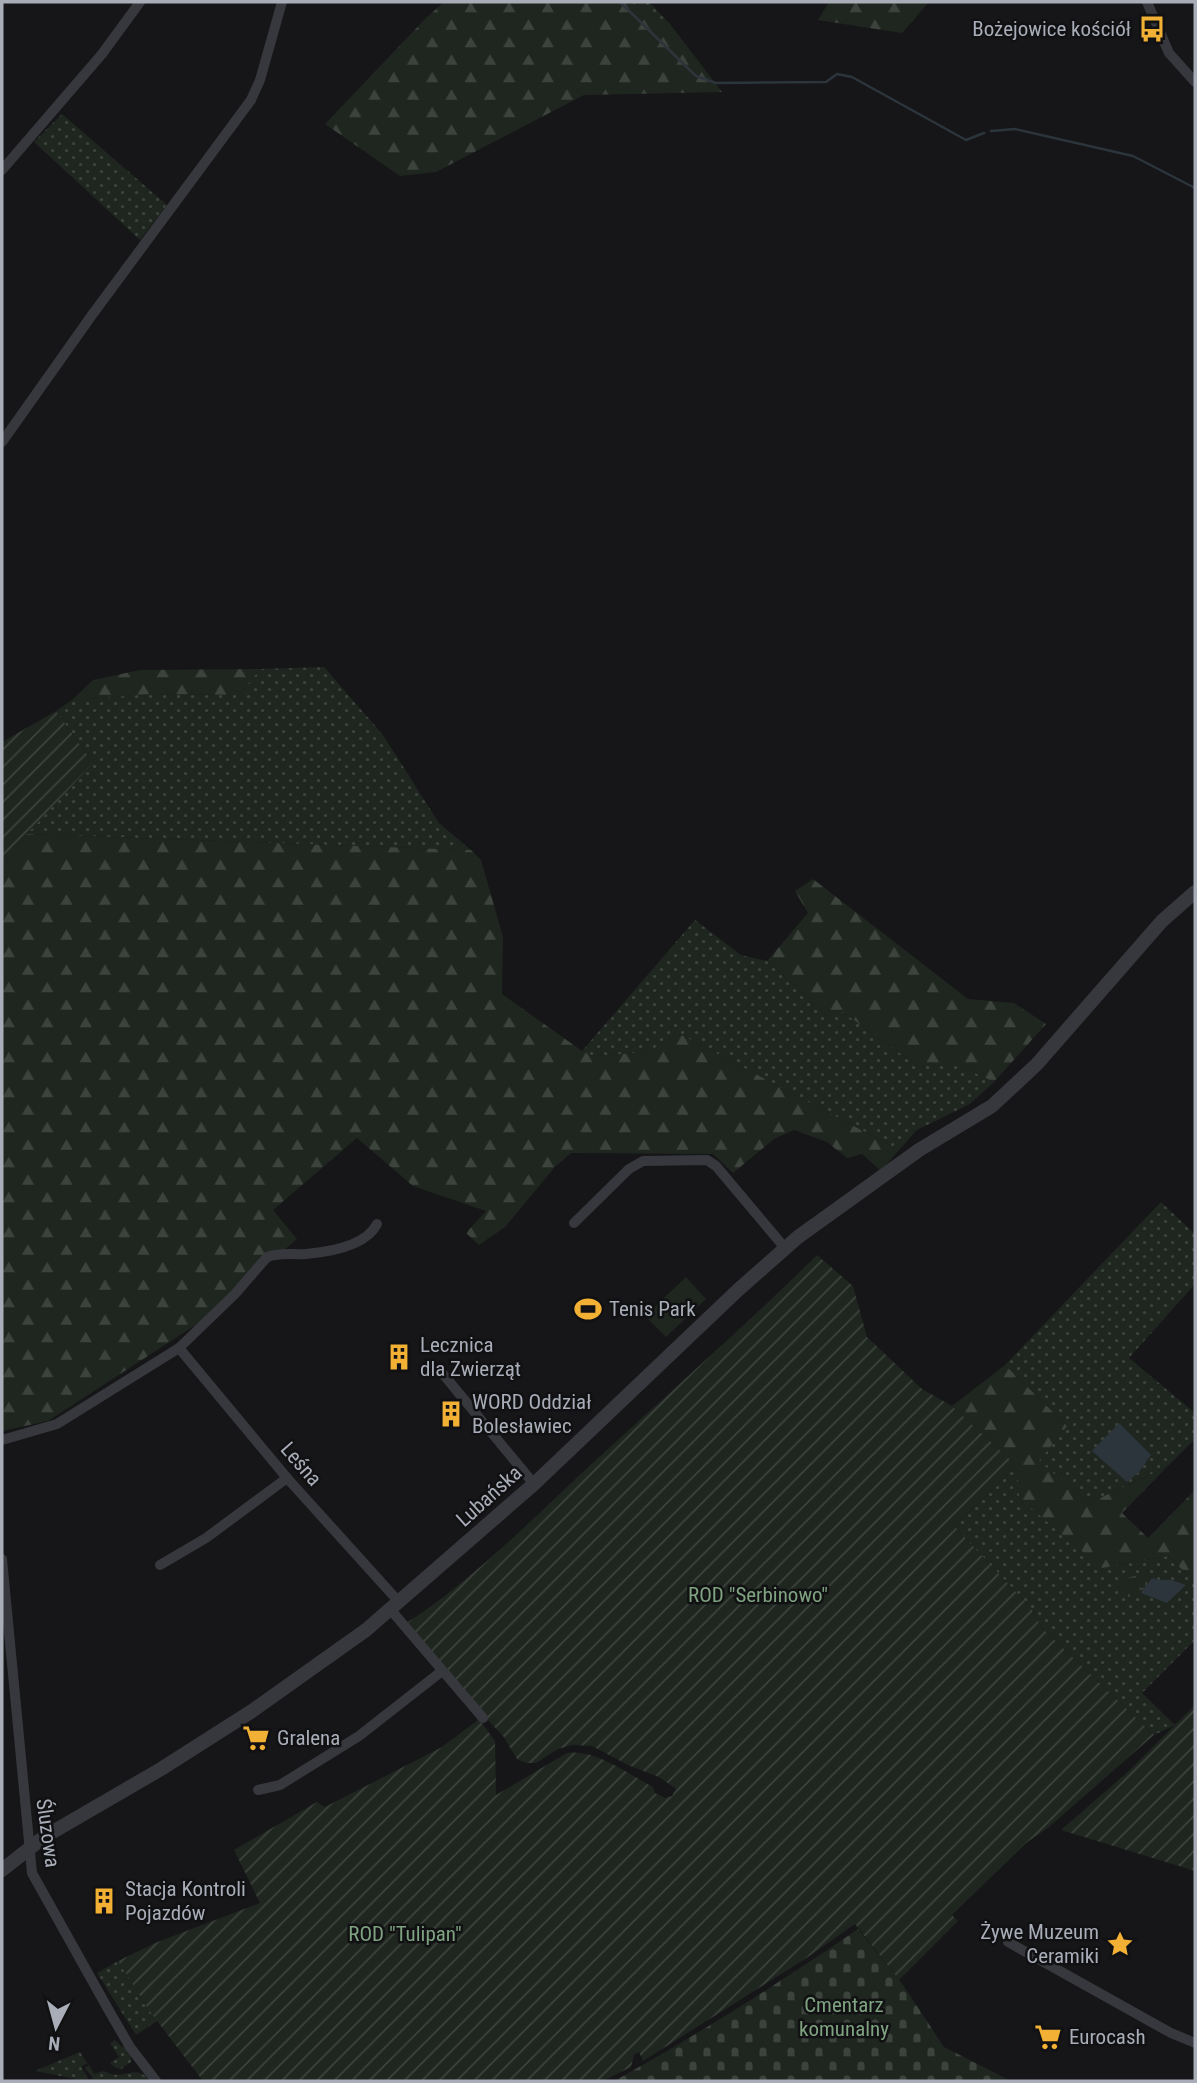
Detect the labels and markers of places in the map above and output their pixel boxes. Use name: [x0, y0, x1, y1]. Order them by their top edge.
bus stop icon: Bożejowice kościół: [1137, 14, 1167, 44]
place label: Bożejowice kościół: [972, 17, 1131, 41]
sports icon: Tenis Park: [573, 1294, 603, 1324]
place label: Tenis Park: [609, 1297, 696, 1321]
place label: Lecznica dla Zwierząt: [420, 1333, 521, 1381]
building icon: Lecznica dla Zwierząt: [384, 1342, 414, 1372]
place label: WORD Oddział Bolesławiec: [472, 1390, 591, 1438]
building icon: WORD Oddział Bolesławiec: [436, 1399, 466, 1429]
supermarket icon: Gralena: [241, 1723, 271, 1753]
place label: Gralena: [277, 1726, 340, 1750]
place label: Stacja Kontroli Pojazdów: [125, 1877, 246, 1925]
building icon: Stacja Kontroli Pojazdów: [89, 1886, 119, 1916]
place label: Żywe Muzeum Ceramiki: [980, 1920, 1099, 1968]
place icon: Żywe Muzeum Ceramiki: [1105, 1929, 1135, 1959]
supermarket icon: Eurocash: [1033, 2022, 1063, 2052]
place label: Eurocash: [1069, 2025, 1146, 2049]

